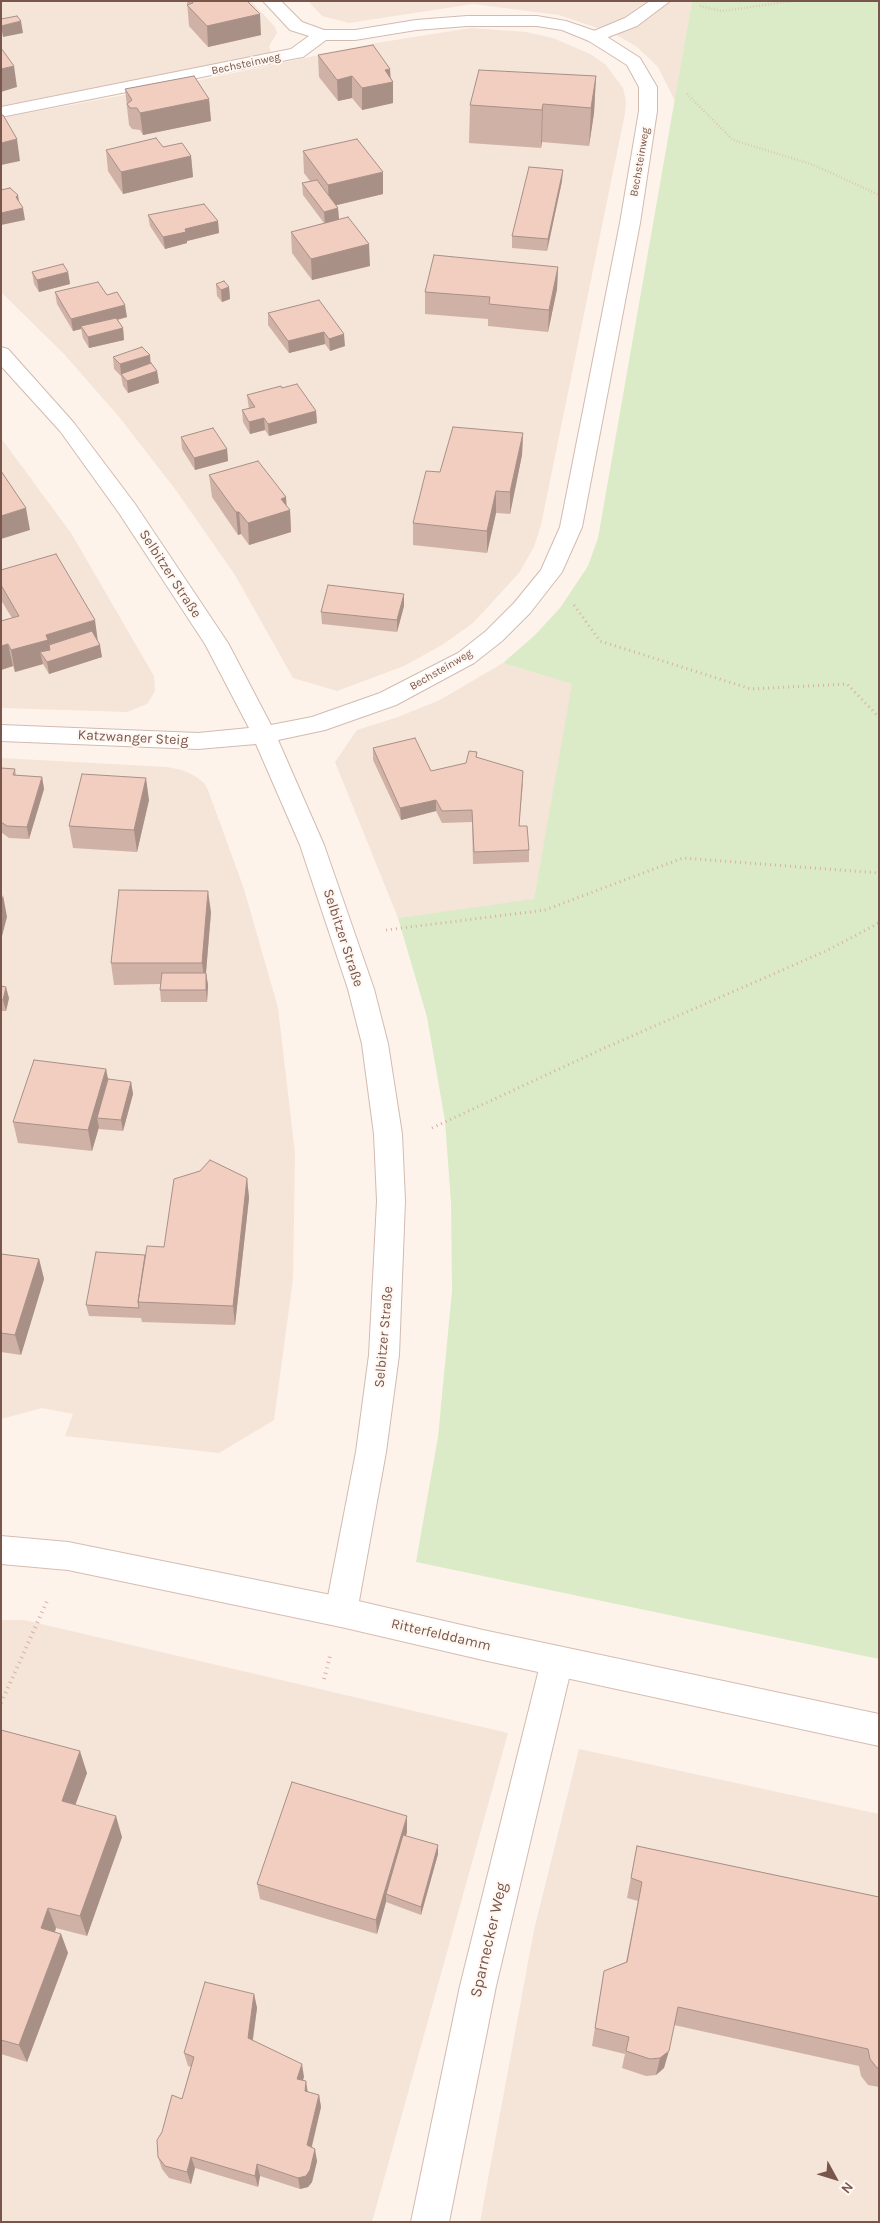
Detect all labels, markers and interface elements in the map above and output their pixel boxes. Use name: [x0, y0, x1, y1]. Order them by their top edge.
street label: Bechsteinweg: [210, 50, 282, 78]
street label: Bechsteinweg: [627, 126, 653, 198]
street label: Selbitzer Straße: [135, 527, 205, 621]
street label: Bechsteinweg: [407, 647, 475, 693]
street label: Katzwanger Steig: [77, 727, 189, 749]
street label: Selbitzer Straße: [319, 887, 367, 989]
street label: Selbitzer Straße: [371, 1286, 397, 1388]
street label: Ritterfelddamm: [389, 1615, 493, 1655]
street label: Sparnecker Weg: [466, 1881, 512, 1999]
north arrow: [810, 2153, 860, 2203]
text: N: [837, 2178, 857, 2197]

